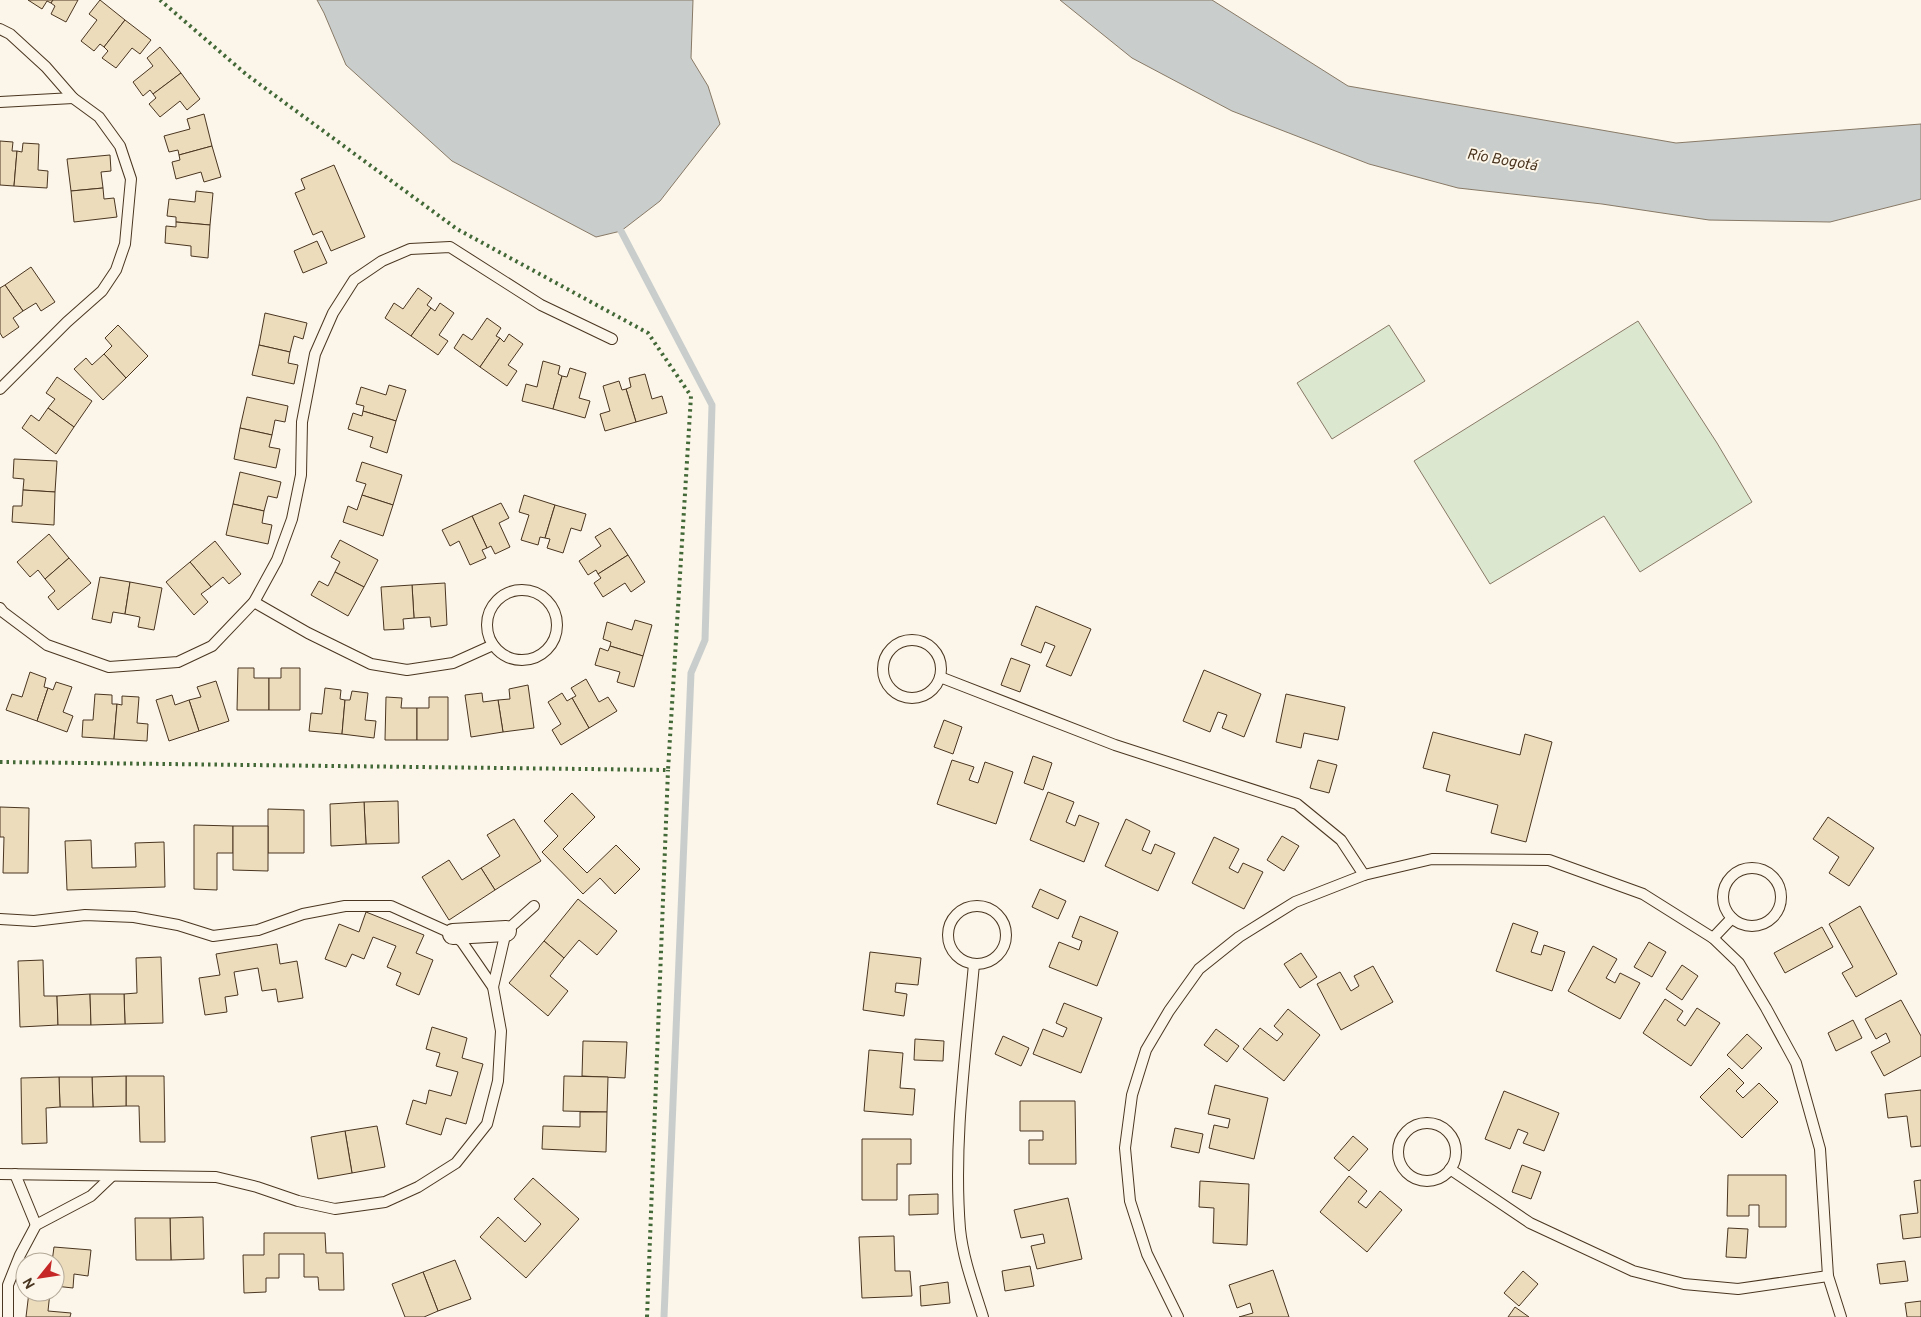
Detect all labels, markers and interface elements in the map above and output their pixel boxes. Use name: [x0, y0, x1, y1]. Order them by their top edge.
water label: Río Bogotá: [1465, 145, 1540, 177]
north arrow: [15, 1252, 65, 1302]
text: N: [20, 1274, 40, 1291]

